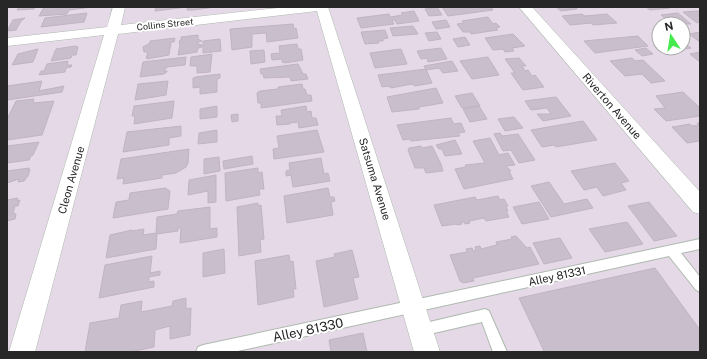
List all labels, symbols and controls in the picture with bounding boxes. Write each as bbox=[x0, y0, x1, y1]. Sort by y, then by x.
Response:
street label: Collins Street bbox=[136, 16, 194, 32]
north arrow bbox=[651, 16, 691, 56]
text: N bbox=[663, 19, 674, 33]
street label: Riverton Avenue bbox=[580, 71, 644, 141]
street label: Satsuma Avenue bbox=[357, 136, 393, 222]
street label: Cleon Avenue bbox=[56, 145, 86, 215]
street label: Alley 81331 bbox=[527, 264, 587, 288]
street label: Alley 81330 bbox=[271, 315, 345, 345]

